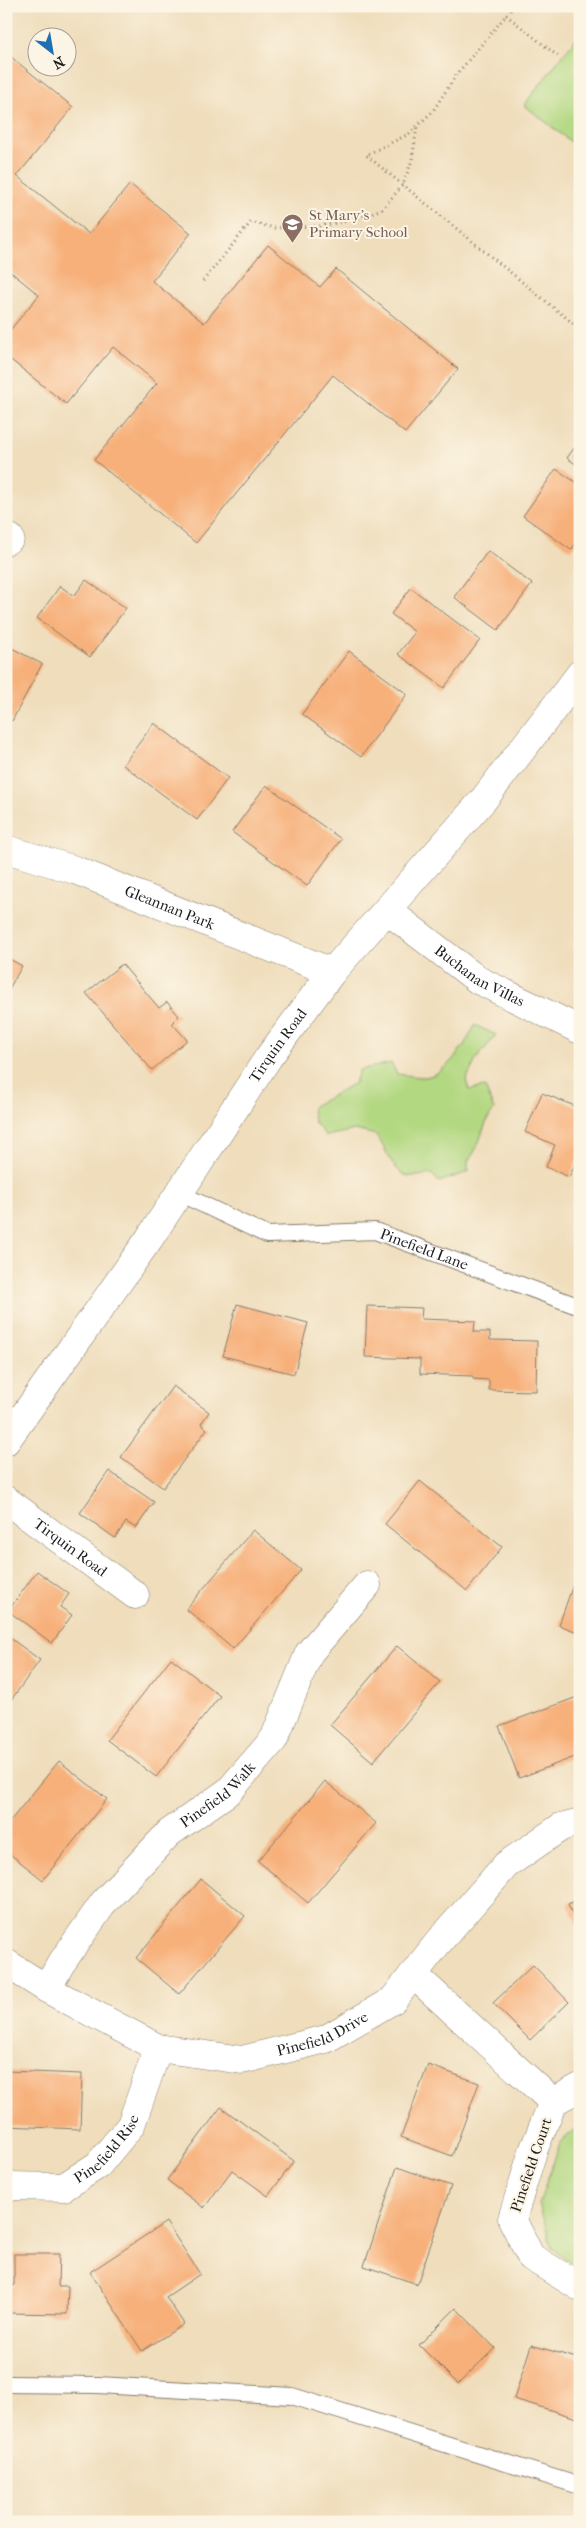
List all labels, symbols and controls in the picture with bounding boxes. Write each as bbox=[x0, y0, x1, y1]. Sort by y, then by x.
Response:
north arrow bbox=[28, 28, 78, 78]
text: N bbox=[49, 53, 67, 73]
place label: St Mary's Primary School bbox=[309, 206, 408, 241]
school or university icon: St Mary's Primary School bbox=[281, 212, 305, 243]
street label: Gleannan Park bbox=[122, 882, 218, 934]
street label: Buchanan Villas bbox=[431, 941, 528, 1011]
street label: Tirquin Road bbox=[245, 1004, 311, 1086]
street label: Pinefield Lane bbox=[378, 1225, 471, 1274]
street label: Tirquin Road bbox=[30, 1514, 111, 1581]
street label: Pinefield Walk bbox=[176, 1758, 259, 1832]
street label: Pinefield Drive bbox=[275, 2007, 372, 2060]
street label: Pinefield Rise bbox=[70, 2112, 143, 2187]
street label: Pinefield Court bbox=[506, 2115, 556, 2215]

